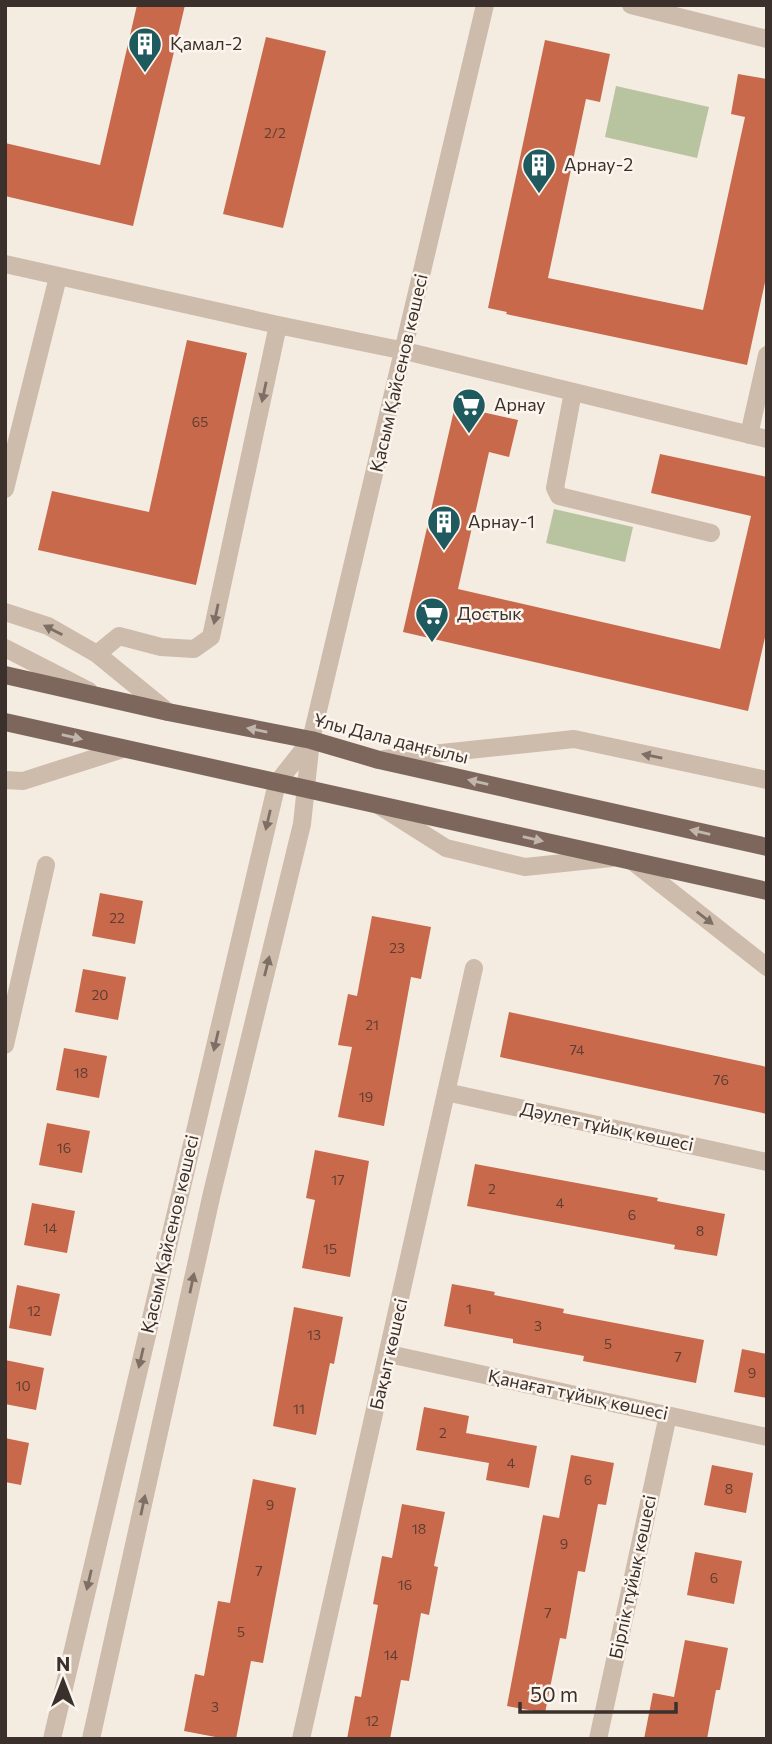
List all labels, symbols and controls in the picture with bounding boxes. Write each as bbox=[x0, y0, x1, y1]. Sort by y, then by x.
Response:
building icon: Қамал-2 bbox=[126, 25, 164, 74]
place label: Қамал-2 bbox=[170, 32, 242, 54]
house number: 2/2 bbox=[264, 124, 286, 141]
building icon: Арнау-2 bbox=[520, 146, 558, 195]
place label: Арнау-2 bbox=[564, 153, 633, 175]
street label: Қасым Қайсенов көшесі bbox=[364, 271, 432, 474]
one-way arrow bbox=[258, 381, 269, 403]
supermarket icon: Арнау bbox=[450, 386, 488, 435]
place label: Арнау bbox=[494, 393, 546, 415]
house number: 65 bbox=[192, 413, 208, 430]
building icon: Арнау-1 bbox=[425, 503, 463, 552]
place label: Арнау-1 bbox=[468, 510, 535, 532]
supermarket icon: Достык bbox=[413, 595, 451, 644]
place label: Достык bbox=[457, 602, 522, 624]
one-way arrow bbox=[210, 603, 221, 625]
one-way arrow bbox=[43, 624, 63, 635]
street label: Ұлы Дала даңғылы bbox=[312, 708, 471, 768]
one-way arrow bbox=[246, 724, 268, 735]
one-way arrow bbox=[61, 732, 83, 743]
one-way arrow bbox=[641, 750, 663, 761]
one-way arrow bbox=[467, 776, 489, 787]
one-way arrow bbox=[262, 809, 273, 831]
one-way arrow bbox=[689, 826, 711, 837]
one-way arrow bbox=[522, 833, 544, 844]
house number: 22 bbox=[109, 909, 125, 926]
one-way arrow bbox=[695, 911, 713, 926]
house number: 23 bbox=[389, 939, 405, 956]
one-way arrow bbox=[262, 955, 273, 977]
house number: 20 bbox=[92, 986, 108, 1003]
house number: 21 bbox=[365, 1016, 379, 1033]
one-way arrow bbox=[210, 1030, 221, 1052]
house number: 74 bbox=[570, 1041, 585, 1058]
house number: 18 bbox=[74, 1064, 88, 1081]
house number: 76 bbox=[713, 1071, 729, 1088]
house number: 19 bbox=[359, 1088, 373, 1105]
street label: Дәулет тұйық көшесі bbox=[519, 1097, 696, 1155]
street label: Қасым Қайсенов көшесі bbox=[135, 1132, 203, 1335]
house number: 16 bbox=[57, 1139, 71, 1156]
house number: 17 bbox=[331, 1171, 345, 1188]
house number: 2 bbox=[488, 1180, 496, 1197]
house number: 4 bbox=[556, 1194, 565, 1211]
house number: 6 bbox=[628, 1206, 636, 1223]
house number: 14 bbox=[43, 1219, 58, 1236]
house number: 8 bbox=[696, 1222, 704, 1239]
house number: 15 bbox=[323, 1240, 337, 1257]
one-way arrow bbox=[187, 1272, 198, 1294]
street label: Бақыт көшесі bbox=[365, 1296, 412, 1412]
house number: 1 bbox=[466, 1300, 472, 1317]
house number: 12 bbox=[27, 1302, 41, 1319]
house number: 3 bbox=[534, 1317, 542, 1334]
house number: 13 bbox=[307, 1326, 321, 1343]
house number: 5 bbox=[604, 1335, 612, 1352]
one-way arrow bbox=[135, 1347, 146, 1369]
house number: 7 bbox=[674, 1348, 682, 1365]
street label: Қанағат тұйық көшесі bbox=[486, 1364, 670, 1424]
house number: 9 bbox=[748, 1364, 756, 1381]
house number: 10 bbox=[15, 1377, 31, 1394]
house number: 11 bbox=[293, 1400, 305, 1417]
house number: 2 bbox=[439, 1424, 447, 1441]
house number: 4 bbox=[507, 1454, 516, 1471]
house number: 6 bbox=[584, 1471, 592, 1488]
house number: 8 bbox=[725, 1480, 733, 1497]
street label: Бірлік тұйық көшесі bbox=[604, 1493, 660, 1661]
one-way arrow bbox=[138, 1494, 149, 1516]
house number: 9 bbox=[266, 1496, 274, 1513]
house number: 18 bbox=[412, 1520, 426, 1537]
house number: 9 bbox=[560, 1535, 568, 1552]
house number: 7 bbox=[255, 1562, 263, 1579]
one-way arrow bbox=[83, 1569, 94, 1591]
house number: 6 bbox=[710, 1569, 718, 1586]
house number: 16 bbox=[398, 1576, 412, 1593]
house number: 7 bbox=[544, 1604, 552, 1621]
house number: 5 bbox=[237, 1623, 245, 1640]
north arrow bbox=[28, 1646, 98, 1716]
house number: 14 bbox=[384, 1646, 399, 1663]
text: N bbox=[56, 1652, 70, 1675]
scale bar bbox=[520, 1670, 676, 1714]
text: 50 m bbox=[530, 1681, 578, 1706]
house number: 3 bbox=[211, 1698, 219, 1715]
house number: 12 bbox=[365, 1712, 379, 1729]

